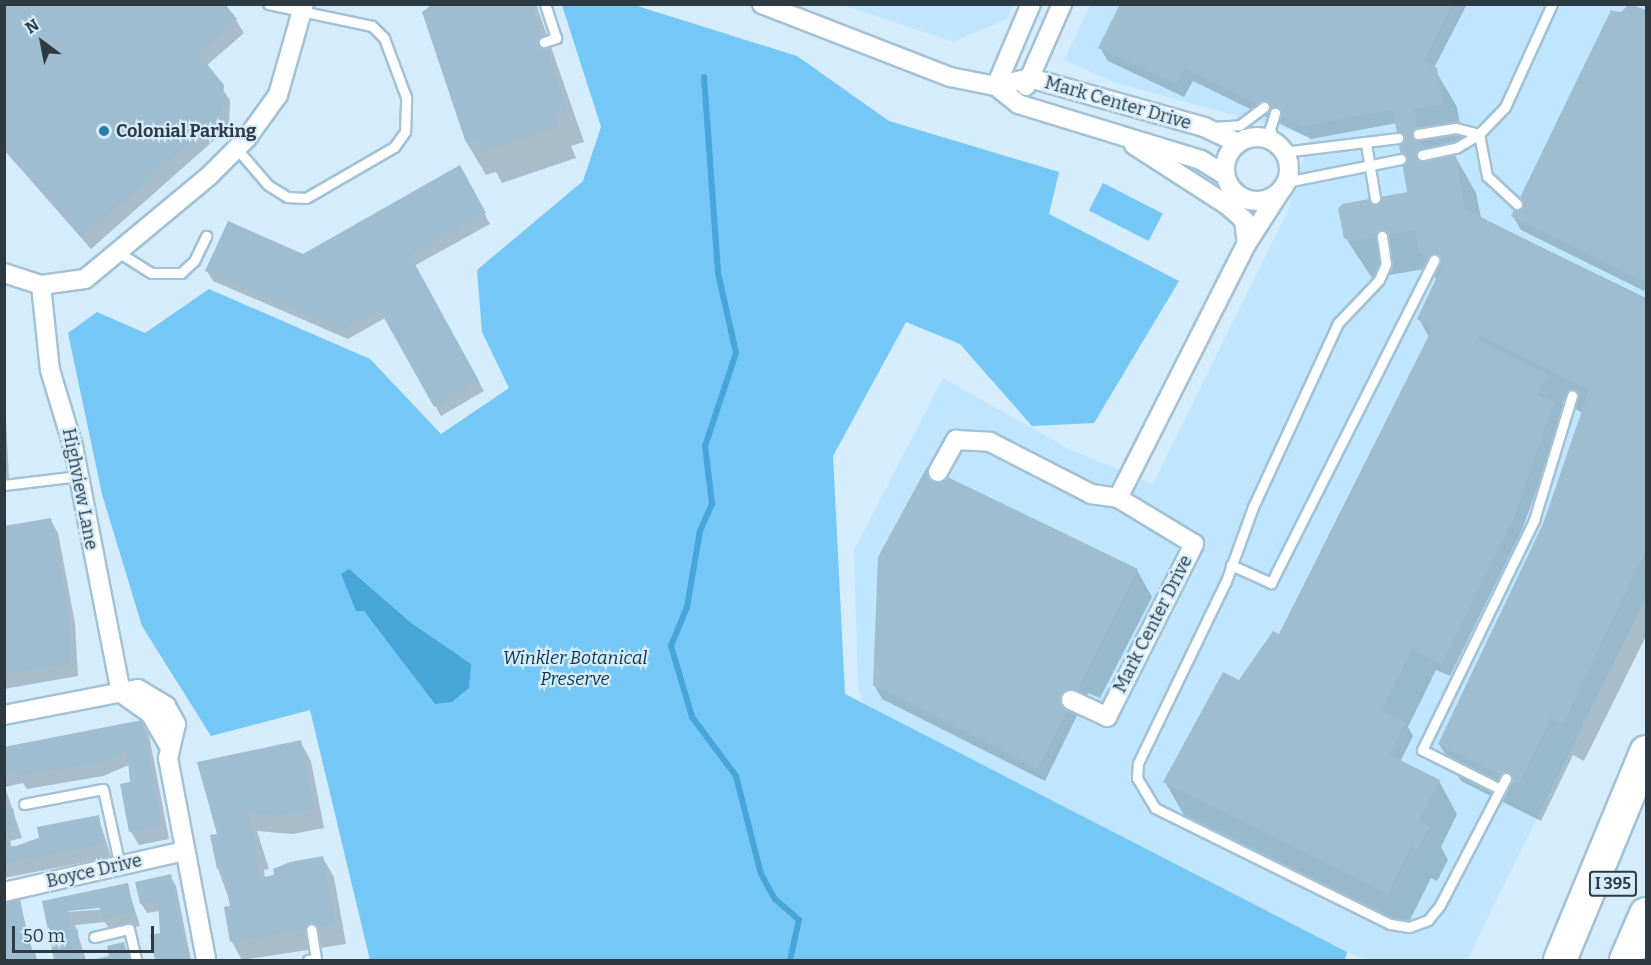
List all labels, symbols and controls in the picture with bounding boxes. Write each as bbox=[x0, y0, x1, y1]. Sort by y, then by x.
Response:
north arrow bbox=[12, 12, 72, 72]
text: N bbox=[22, 15, 42, 38]
street label: Mark Center Drive bbox=[1042, 72, 1194, 134]
place label: Colonial Parking bbox=[116, 120, 256, 142]
marker: Colonial Parking bbox=[97, 124, 111, 138]
street label: Highview Lane bbox=[58, 426, 102, 552]
street label: Mark Center Drive bbox=[1109, 552, 1197, 696]
park label: Winkler Botanical Preserve bbox=[503, 648, 647, 690]
street label: Boyce Drive bbox=[44, 850, 144, 892]
road number: I 395 bbox=[1588, 871, 1638, 897]
scale bar bbox=[15, 914, 158, 952]
text: 50 m bbox=[23, 925, 65, 947]

